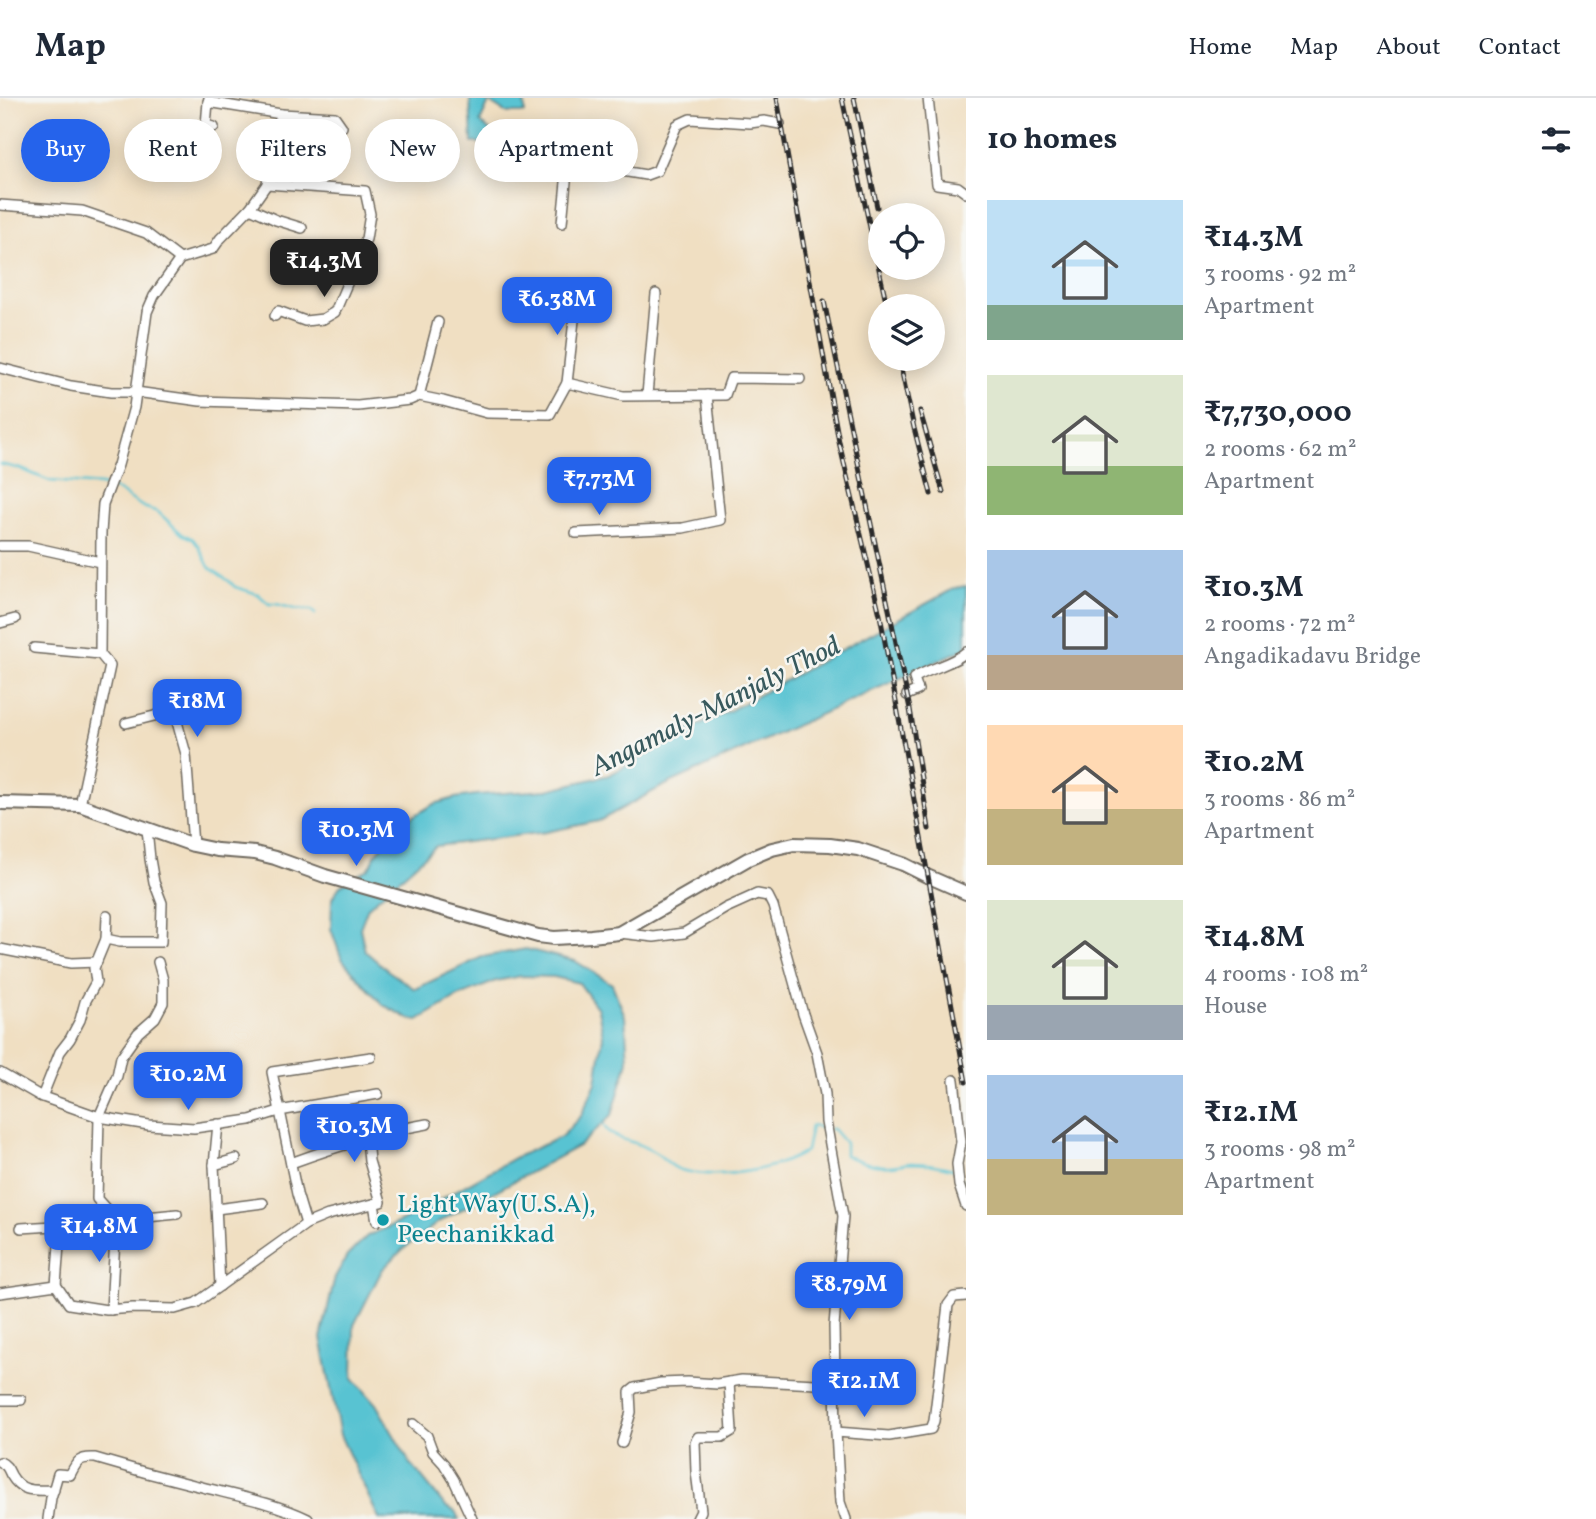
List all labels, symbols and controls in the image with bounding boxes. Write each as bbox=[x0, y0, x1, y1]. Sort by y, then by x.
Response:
text: Map bbox=[35, 25, 106, 71]
text: Home bbox=[1188, 31, 1252, 65]
text: Map bbox=[1290, 31, 1338, 65]
text: About bbox=[1376, 31, 1441, 65]
text: Contact bbox=[1479, 31, 1561, 65]
chip: Buy bbox=[21, 119, 110, 182]
chip: Rent bbox=[124, 119, 222, 182]
chip: Filters bbox=[236, 119, 351, 182]
chip: New bbox=[365, 119, 460, 182]
chip: Apartment bbox=[474, 119, 638, 182]
text: 10 homes bbox=[987, 119, 1117, 161]
icon: filters bbox=[1537, 121, 1575, 159]
map controls bbox=[868, 203, 945, 371]
button: locate bbox=[868, 203, 945, 280]
text: ₹14.3M bbox=[1204, 217, 1303, 259]
icon: home bbox=[1043, 228, 1127, 312]
pin: ₹14.3M bbox=[267, 240, 381, 299]
text: ₹14.3M bbox=[286, 246, 362, 278]
text: 3 rooms · 92 m² bbox=[1204, 259, 1356, 291]
pin: ₹6.38M bbox=[500, 278, 614, 337]
text: ₹6.38M bbox=[518, 284, 596, 316]
text: Apartment bbox=[1204, 291, 1315, 323]
button: layers bbox=[868, 294, 945, 371]
text: ₹7,730,000 bbox=[1204, 392, 1352, 434]
icon: home bbox=[1043, 403, 1127, 487]
text: 2 rooms · 62 m² bbox=[1204, 434, 1356, 466]
pin: ₹7.73M bbox=[542, 458, 656, 517]
text: ₹7.73M bbox=[563, 464, 635, 496]
text: Apartment bbox=[1204, 466, 1315, 498]
text: ₹10.3M bbox=[1204, 567, 1303, 609]
icon: home bbox=[1043, 578, 1127, 662]
text: 2 rooms · 72 m² bbox=[1204, 609, 1355, 641]
water label: Angamaly-Manjaly Thod bbox=[583, 627, 848, 787]
text: Angadikadavu Bridge bbox=[1204, 641, 1421, 673]
pin: ₹18M bbox=[156, 680, 238, 739]
text: ₹18M bbox=[169, 686, 225, 718]
text: ₹10.2M bbox=[1204, 742, 1304, 784]
icon: home bbox=[1043, 753, 1127, 837]
text: 3 rooms · 86 m² bbox=[1204, 784, 1355, 816]
pin: ₹10.3M bbox=[299, 808, 413, 868]
text: ₹10.3M bbox=[318, 815, 394, 847]
text: Apartment bbox=[1204, 816, 1315, 848]
text: ₹14.8M bbox=[1204, 917, 1305, 959]
icon: home bbox=[1043, 928, 1127, 1012]
text: 4 rooms · 108 m² bbox=[1204, 959, 1368, 991]
text: House bbox=[1204, 991, 1267, 1023]
pin: ₹10.2M bbox=[131, 1052, 245, 1112]
text: ₹10.2M bbox=[150, 1059, 226, 1091]
text: ₹12.1M bbox=[1204, 1092, 1298, 1134]
icon: home bbox=[1043, 1103, 1127, 1187]
pin: ₹10.3M bbox=[297, 1104, 411, 1164]
text: ₹10.3M bbox=[316, 1111, 392, 1143]
text: 3 rooms · 98 m² bbox=[1204, 1134, 1356, 1166]
text: Apartment bbox=[1204, 1166, 1315, 1198]
place label: Light Way(U.S.A), Peechanikkad bbox=[397, 1187, 596, 1253]
pin: ₹14.8M bbox=[42, 1204, 156, 1264]
text: ₹14.8M bbox=[60, 1211, 138, 1243]
marker: Light Way(U.S.A), Peechanikkad bbox=[375, 1212, 391, 1228]
pin: ₹8.79M bbox=[792, 1262, 906, 1322]
text: ₹8.79M bbox=[811, 1269, 887, 1301]
pin: ₹12.1M bbox=[807, 1360, 921, 1419]
text: ₹12.1M bbox=[828, 1366, 900, 1398]

